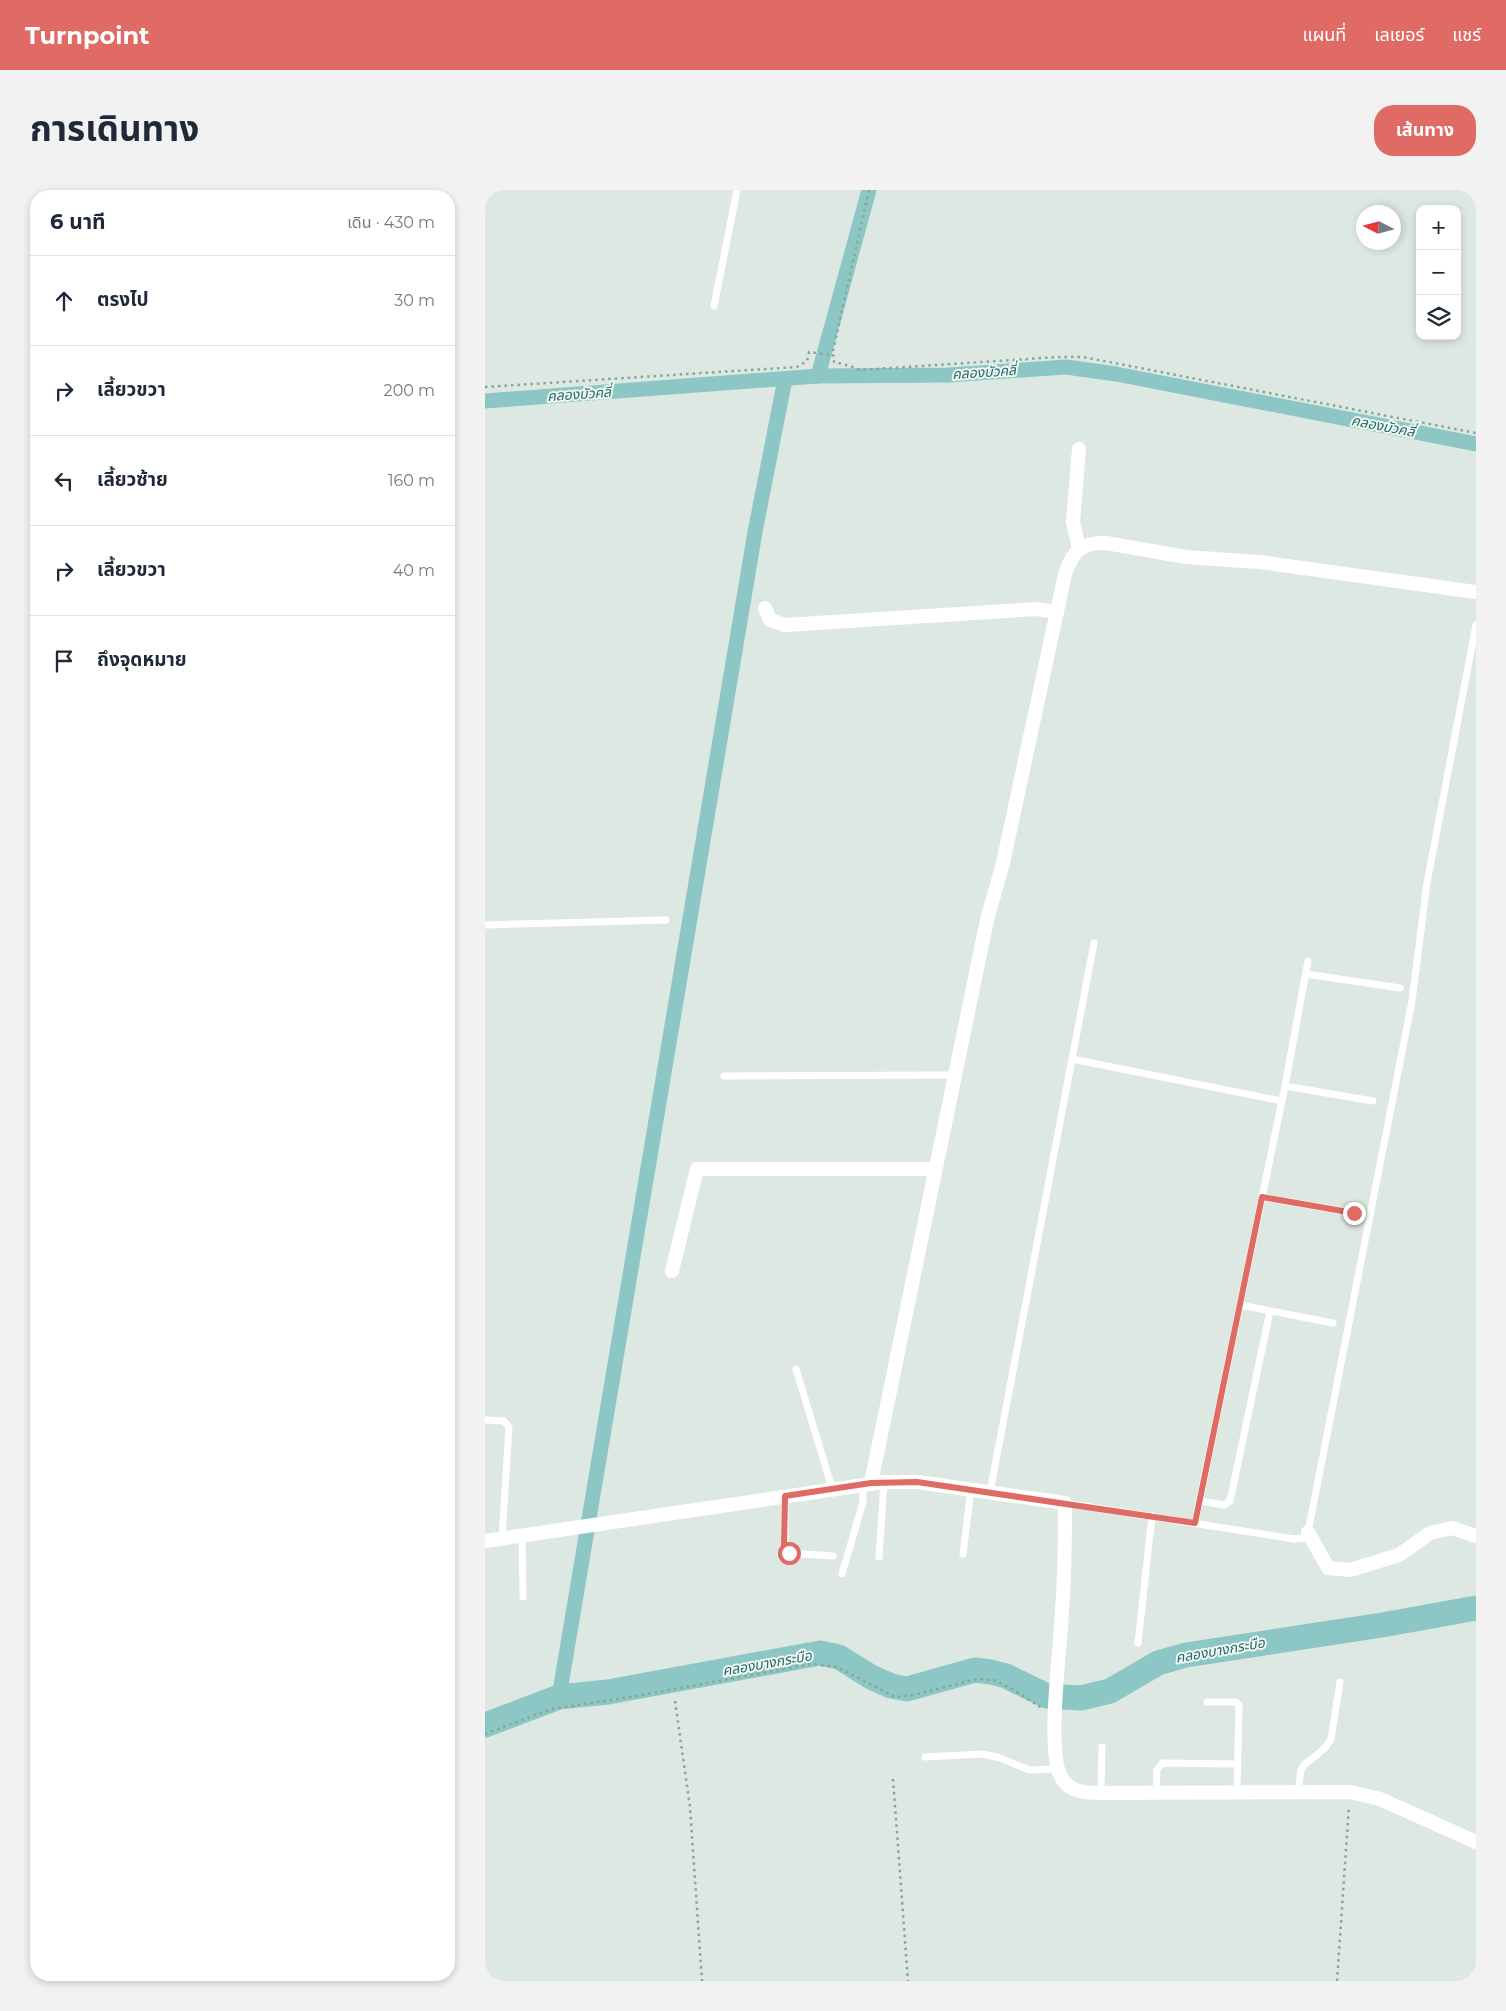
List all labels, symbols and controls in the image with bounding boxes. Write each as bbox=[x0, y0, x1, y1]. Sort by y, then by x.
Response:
text: Turnpoint bbox=[25, 21, 149, 50]
text: แผนที่ bbox=[1302, 24, 1346, 46]
text: เลเยอร์ bbox=[1374, 24, 1424, 46]
text: แชร์ bbox=[1452, 24, 1481, 46]
button: เส้นทาง bbox=[1374, 105, 1476, 156]
text: การเดินทาง bbox=[30, 107, 199, 150]
north arrow bbox=[1356, 205, 1401, 250]
map controls bbox=[1416, 205, 1461, 340]
button: + bbox=[1416, 205, 1461, 250]
text: 6 นาที bbox=[50, 209, 106, 234]
text: เดิน · 430 m bbox=[347, 213, 435, 232]
button: − bbox=[1416, 250, 1461, 295]
icon: ahead bbox=[50, 287, 78, 315]
text: ตรงไป bbox=[97, 288, 149, 311]
text: 30 m bbox=[394, 291, 435, 310]
button: layers bbox=[1416, 295, 1461, 340]
water label: คลองบัวคลี่ bbox=[951, 360, 1019, 383]
icon: right bbox=[50, 377, 78, 405]
text: เลี้ยวขวา bbox=[97, 378, 166, 401]
text: 200 m bbox=[384, 381, 435, 400]
water label: คลองบัวคลี่ bbox=[546, 382, 614, 405]
water label: คลองบัวคลี่ bbox=[1350, 410, 1419, 442]
icon: left bbox=[50, 467, 78, 495]
text: เลี้ยวซ้าย bbox=[97, 468, 168, 491]
text: 160 m bbox=[388, 471, 435, 490]
icon: right bbox=[50, 557, 78, 585]
text: เลี้ยวขวา bbox=[97, 558, 166, 581]
text: 40 m bbox=[393, 561, 435, 580]
icon: arrive bbox=[50, 647, 78, 675]
text: ถึงจุดหมาย bbox=[97, 648, 187, 671]
route end bbox=[1343, 1202, 1366, 1225]
route start bbox=[778, 1542, 801, 1565]
water label: คลองบางกระบือ bbox=[1174, 1633, 1267, 1667]
water label: คลองบางกระบือ bbox=[721, 1646, 814, 1680]

